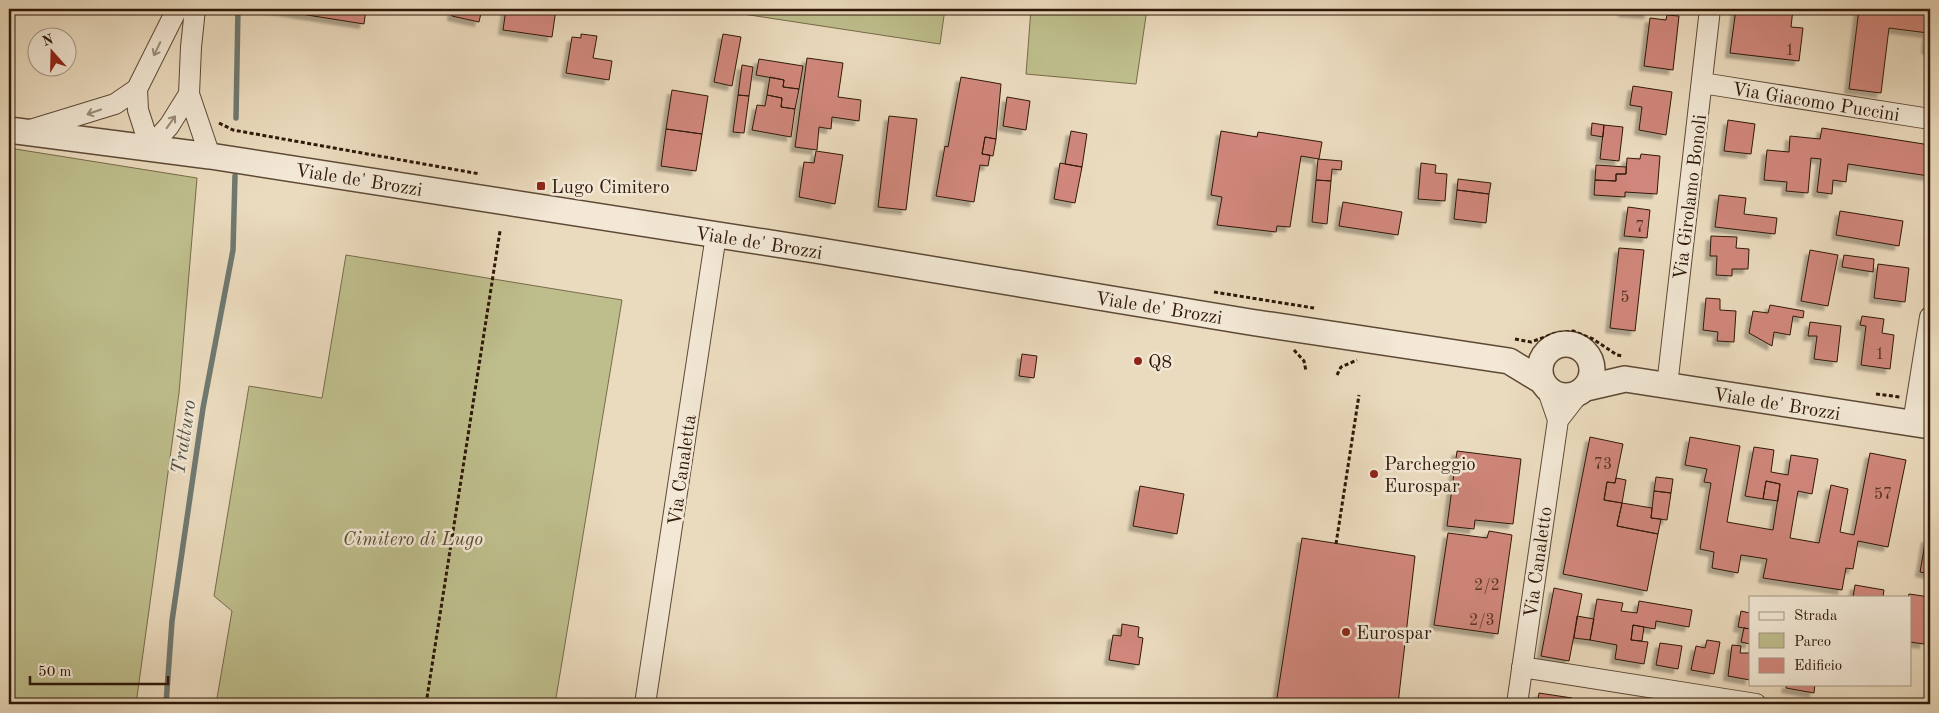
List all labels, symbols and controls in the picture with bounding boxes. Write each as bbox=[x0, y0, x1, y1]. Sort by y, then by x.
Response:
north arrow bbox=[28, 28, 78, 78]
text: N bbox=[40, 32, 56, 49]
one-way arrow bbox=[152, 41, 161, 56]
house number: 1 bbox=[1785, 43, 1795, 59]
street label: Via Giacomo Puccini bbox=[1730, 81, 1901, 126]
one-way arrow bbox=[87, 107, 103, 117]
street label: Via Girolamo Bonoli bbox=[1672, 114, 1711, 281]
one-way arrow bbox=[166, 115, 176, 129]
street label: Viale de' Brozzi bbox=[294, 162, 423, 201]
place label: Lugo Cimitero bbox=[551, 179, 670, 198]
marker: Lugo Cimitero bbox=[535, 180, 547, 192]
house number: 7 bbox=[1635, 220, 1645, 236]
street label: Viale de' Brozzi bbox=[694, 225, 823, 264]
street label: Viale de' Brozzi bbox=[1094, 290, 1223, 329]
house number: 5 bbox=[1620, 290, 1630, 306]
house number: 1 bbox=[1875, 347, 1885, 363]
place label: Q8 bbox=[1148, 354, 1172, 373]
marker: Q8 bbox=[1132, 355, 1144, 367]
street label: Viale de' Brozzi bbox=[1712, 386, 1841, 425]
water label: Tratturo bbox=[169, 399, 201, 476]
street label: Via Canaletta bbox=[666, 413, 701, 527]
place label: Parcheggio Eurospar bbox=[1384, 456, 1476, 497]
house number: 73 bbox=[1594, 457, 1612, 473]
marker: Parcheggio Eurospar bbox=[1368, 468, 1380, 480]
house number: 57 bbox=[1874, 487, 1892, 503]
street label: Via Canaletto bbox=[1522, 506, 1557, 619]
park label: Cimitero di Lugo bbox=[343, 531, 483, 550]
house number: 2/2 bbox=[1474, 578, 1500, 594]
legend bbox=[1749, 596, 1912, 686]
text: Strada bbox=[1794, 609, 1838, 624]
house number: 2/3 bbox=[1469, 613, 1495, 629]
place label: Eurospar bbox=[1356, 625, 1432, 644]
marker: Eurospar bbox=[1340, 626, 1352, 638]
text: Parco bbox=[1794, 635, 1831, 650]
scale bar bbox=[30, 653, 168, 685]
text: Edificio bbox=[1794, 659, 1842, 674]
text: 50 m bbox=[38, 665, 72, 680]

